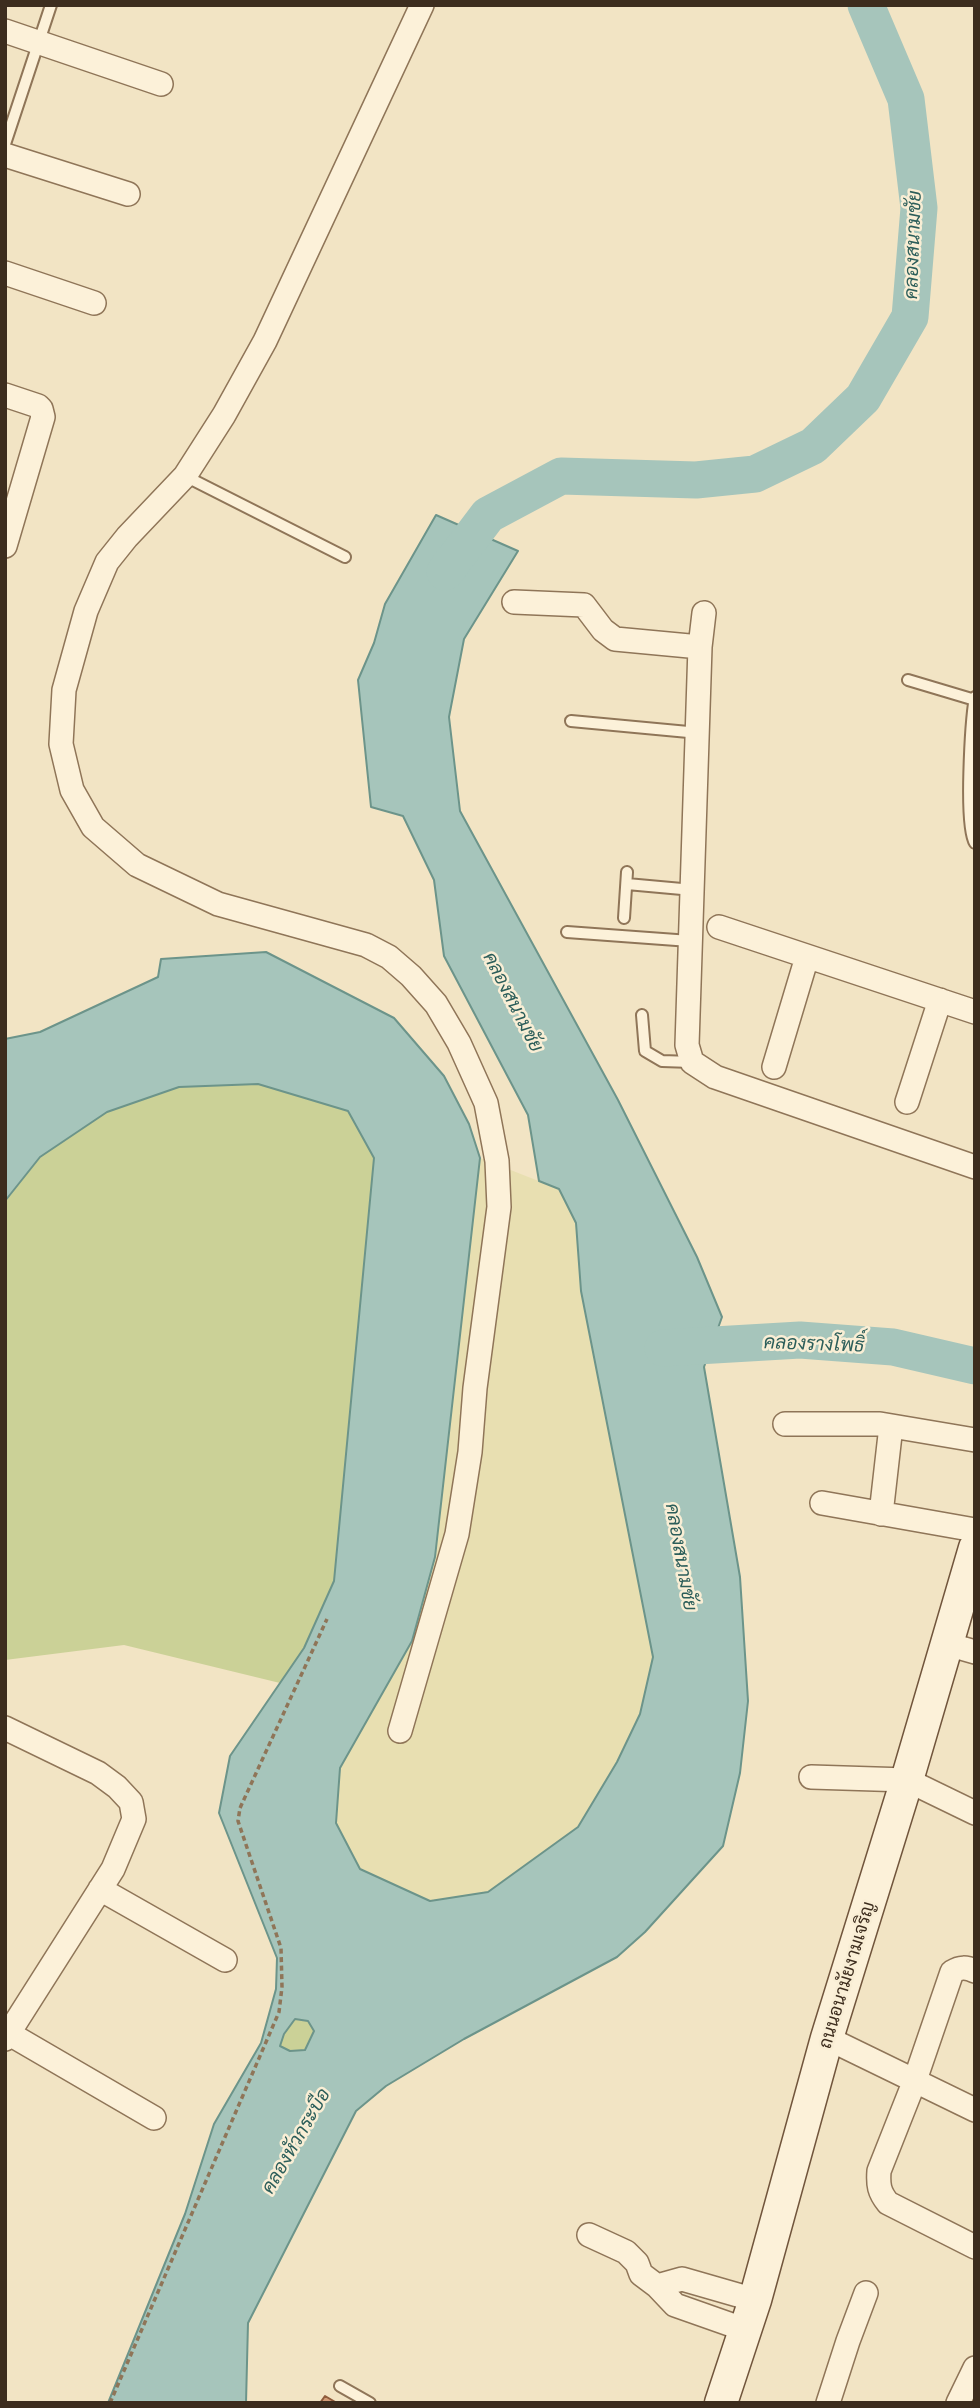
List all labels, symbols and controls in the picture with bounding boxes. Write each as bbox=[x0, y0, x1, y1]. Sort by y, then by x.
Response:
water label: คลองสนามชัย bbox=[900, 190, 926, 300]
water label: คลองสนามชัย bbox=[478, 948, 548, 1056]
water label: คลองรางโพธิ์ bbox=[763, 1331, 865, 1357]
water label: คลองสนามชัย bbox=[660, 1502, 702, 1612]
street label: ถนนอนามัยงามเจริญ bbox=[814, 1899, 880, 2051]
water label: คลองหัวกระบือ bbox=[257, 2084, 335, 2198]

